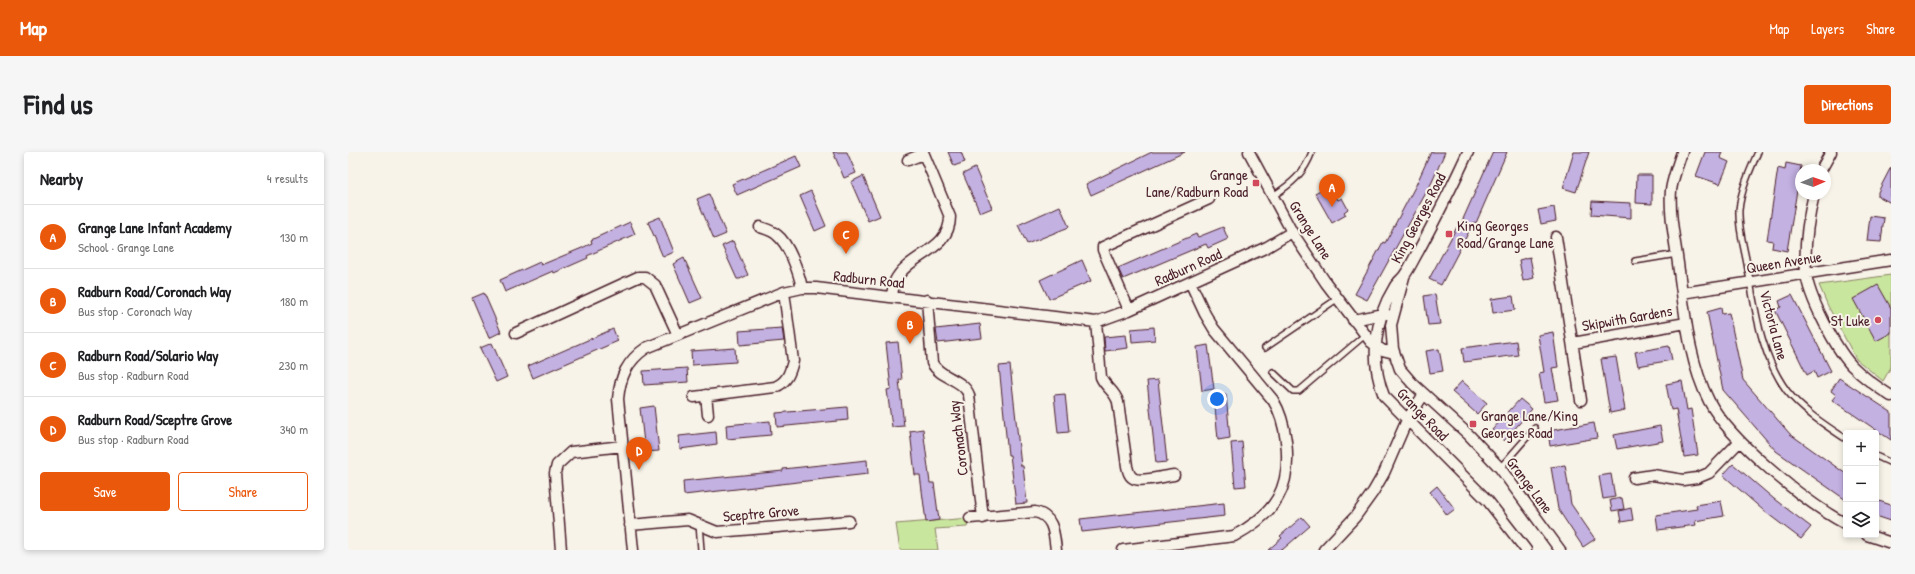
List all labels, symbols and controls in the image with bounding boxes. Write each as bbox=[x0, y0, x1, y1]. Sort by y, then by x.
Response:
text: Map bbox=[20, 15, 47, 41]
text: Map bbox=[1769, 19, 1789, 38]
text: Layers bbox=[1811, 19, 1844, 38]
text: Share bbox=[1866, 19, 1895, 38]
text: Find us bbox=[24, 85, 93, 123]
button: Directions bbox=[1804, 85, 1891, 124]
place label: Grange Lane/Radburn Road bbox=[1146, 164, 1248, 202]
north arrow bbox=[1795, 164, 1831, 200]
text: Nearby bbox=[40, 167, 83, 190]
text: 4 results bbox=[267, 169, 308, 187]
street label: King Georges Road bbox=[1385, 169, 1451, 267]
pin: A bbox=[1319, 174, 1345, 207]
marker: Grange Lane/Radburn Road bbox=[1251, 178, 1261, 188]
street label: Grange Lane bbox=[1285, 196, 1337, 264]
place label: King Georges Road/Grange Lane bbox=[1457, 215, 1554, 253]
text: Grange Lane Infant Academy bbox=[78, 217, 232, 238]
pin: C bbox=[833, 221, 859, 254]
text: A bbox=[50, 228, 56, 246]
text: 130 m bbox=[280, 228, 308, 246]
marker: King Georges Road/Grange Lane bbox=[1444, 229, 1454, 239]
text: School · Grange Lane bbox=[78, 238, 174, 256]
street label: Radburn Road bbox=[1151, 243, 1225, 291]
street label: Queen Avenue bbox=[1745, 246, 1823, 278]
street label: Radburn Road bbox=[832, 265, 906, 293]
text: Radburn Road/Coronach Way bbox=[78, 281, 231, 302]
street label: Victoria Lane bbox=[1755, 288, 1793, 362]
text: B bbox=[50, 292, 56, 310]
text: 180 m bbox=[280, 292, 308, 310]
street label: Skipwith Gardens bbox=[1580, 300, 1674, 336]
text: Bus stop · Coronach Way bbox=[78, 302, 192, 320]
place label: St Luke bbox=[1831, 310, 1870, 331]
pin: B bbox=[897, 311, 923, 344]
marker: St Luke bbox=[1873, 315, 1883, 325]
text: Radburn Road/Solario Way bbox=[78, 345, 219, 366]
text: C bbox=[49, 356, 57, 374]
text: 230 m bbox=[278, 356, 308, 374]
text: Bus stop · Radburn Road bbox=[78, 366, 188, 384]
street label: Grange Road bbox=[1392, 383, 1454, 445]
your location bbox=[1207, 389, 1227, 409]
street label: Coronach Way bbox=[943, 399, 973, 477]
place label: Grange Lane/King Georges Road bbox=[1481, 405, 1578, 443]
text: Radburn Road/Sceptre Grove bbox=[78, 409, 232, 430]
marker: Grange Lane/King Georges Road bbox=[1468, 419, 1478, 429]
text: D bbox=[50, 420, 56, 438]
text: 340 m bbox=[280, 420, 308, 438]
text: Bus stop · Radburn Road bbox=[78, 430, 188, 448]
map controls bbox=[1843, 430, 1879, 538]
button: + bbox=[1843, 430, 1879, 466]
pin: D bbox=[626, 437, 652, 470]
street label: Grange Lane bbox=[1502, 452, 1558, 518]
button: − bbox=[1843, 466, 1879, 502]
button: Save bbox=[40, 472, 170, 511]
button: Share bbox=[178, 472, 308, 511]
street label: Sceptre Grove bbox=[722, 499, 800, 527]
button: layers bbox=[1843, 502, 1879, 538]

